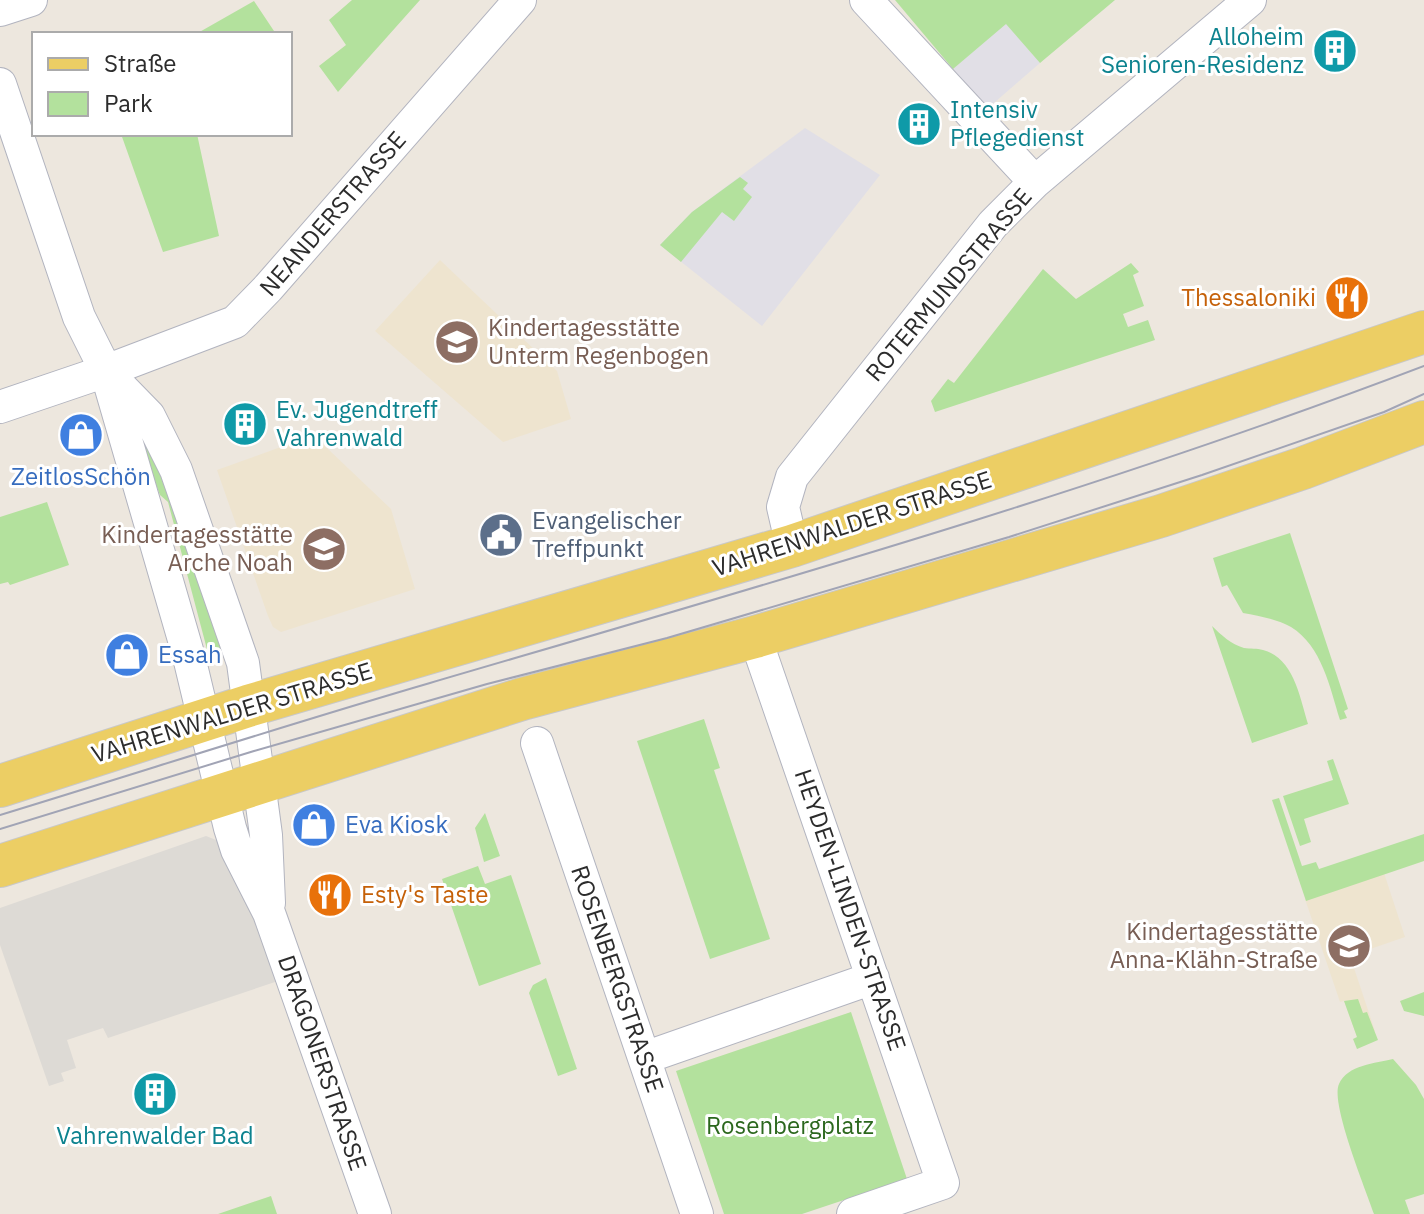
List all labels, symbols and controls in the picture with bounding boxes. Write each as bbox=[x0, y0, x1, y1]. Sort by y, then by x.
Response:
place label: Alloheim Senioren-Residenz bbox=[1101, 20, 1304, 80]
building icon: Alloheim Senioren-Residenz bbox=[1311, 27, 1359, 75]
legend bbox=[32, 32, 292, 136]
text: Straße bbox=[104, 47, 176, 79]
text: Park bbox=[104, 87, 153, 119]
place label: Intensiv Pflegedienst bbox=[950, 93, 1084, 153]
building icon: Intensiv Pflegedienst bbox=[895, 100, 943, 148]
street label: NEANDERSTRASSE bbox=[252, 124, 413, 303]
street label: ROTERMUNDSTRASSE bbox=[858, 181, 1039, 388]
restaurant icon: Thessaloniki bbox=[1323, 274, 1371, 322]
place label: Thessaloniki bbox=[1181, 281, 1316, 313]
place label: Kindertagesstätte Unterm Regenbogen bbox=[488, 311, 709, 371]
school or university icon: Kindertagesstätte Unterm Regenbogen bbox=[433, 318, 481, 366]
place label: Ev. Jugendtreff Vahrenwald bbox=[276, 393, 438, 453]
building icon: Ev. Jugendtreff Vahrenwald bbox=[221, 400, 269, 448]
shop icon: ZeitlosSchön bbox=[57, 411, 105, 459]
place label: ZeitlosSchön bbox=[11, 460, 151, 492]
street label: VAHRENWALDER STRASSE bbox=[708, 463, 995, 583]
place label: Evangelischer Treffpunkt bbox=[532, 504, 682, 564]
public building icon: Evangelischer Treffpunkt bbox=[477, 511, 525, 559]
place label: Kindertagesstätte Arche Noah bbox=[101, 518, 293, 578]
school or university icon: Kindertagesstätte Arche Noah bbox=[300, 525, 348, 573]
shop icon: Essah bbox=[103, 631, 151, 679]
place label: Essah bbox=[158, 638, 222, 670]
street label: VAHRENWALDER STRASSE bbox=[87, 654, 376, 770]
street label: HEYDEN-LINDEN-STRASSE bbox=[788, 765, 914, 1055]
shop icon: Eva Kiosk bbox=[290, 801, 338, 849]
place label: Eva Kiosk bbox=[345, 808, 448, 840]
street label: ROSENBERGSTRASSE bbox=[564, 861, 672, 1097]
restaurant icon: Esty's Taste bbox=[306, 871, 354, 919]
place label: Esty's Taste bbox=[361, 878, 488, 910]
place label: Kindertagesstätte Anna-Klähn-Straße bbox=[1110, 915, 1318, 975]
school or university icon: Kindertagesstätte Anna-Klähn-Straße bbox=[1325, 922, 1373, 970]
street label: DRAGONERSTRASSE bbox=[271, 951, 375, 1175]
building icon: Vahrenwalder Bad bbox=[131, 1070, 179, 1118]
park label: Rosenbergplatz bbox=[706, 1109, 874, 1141]
place label: Vahrenwalder Bad bbox=[56, 1119, 254, 1151]

